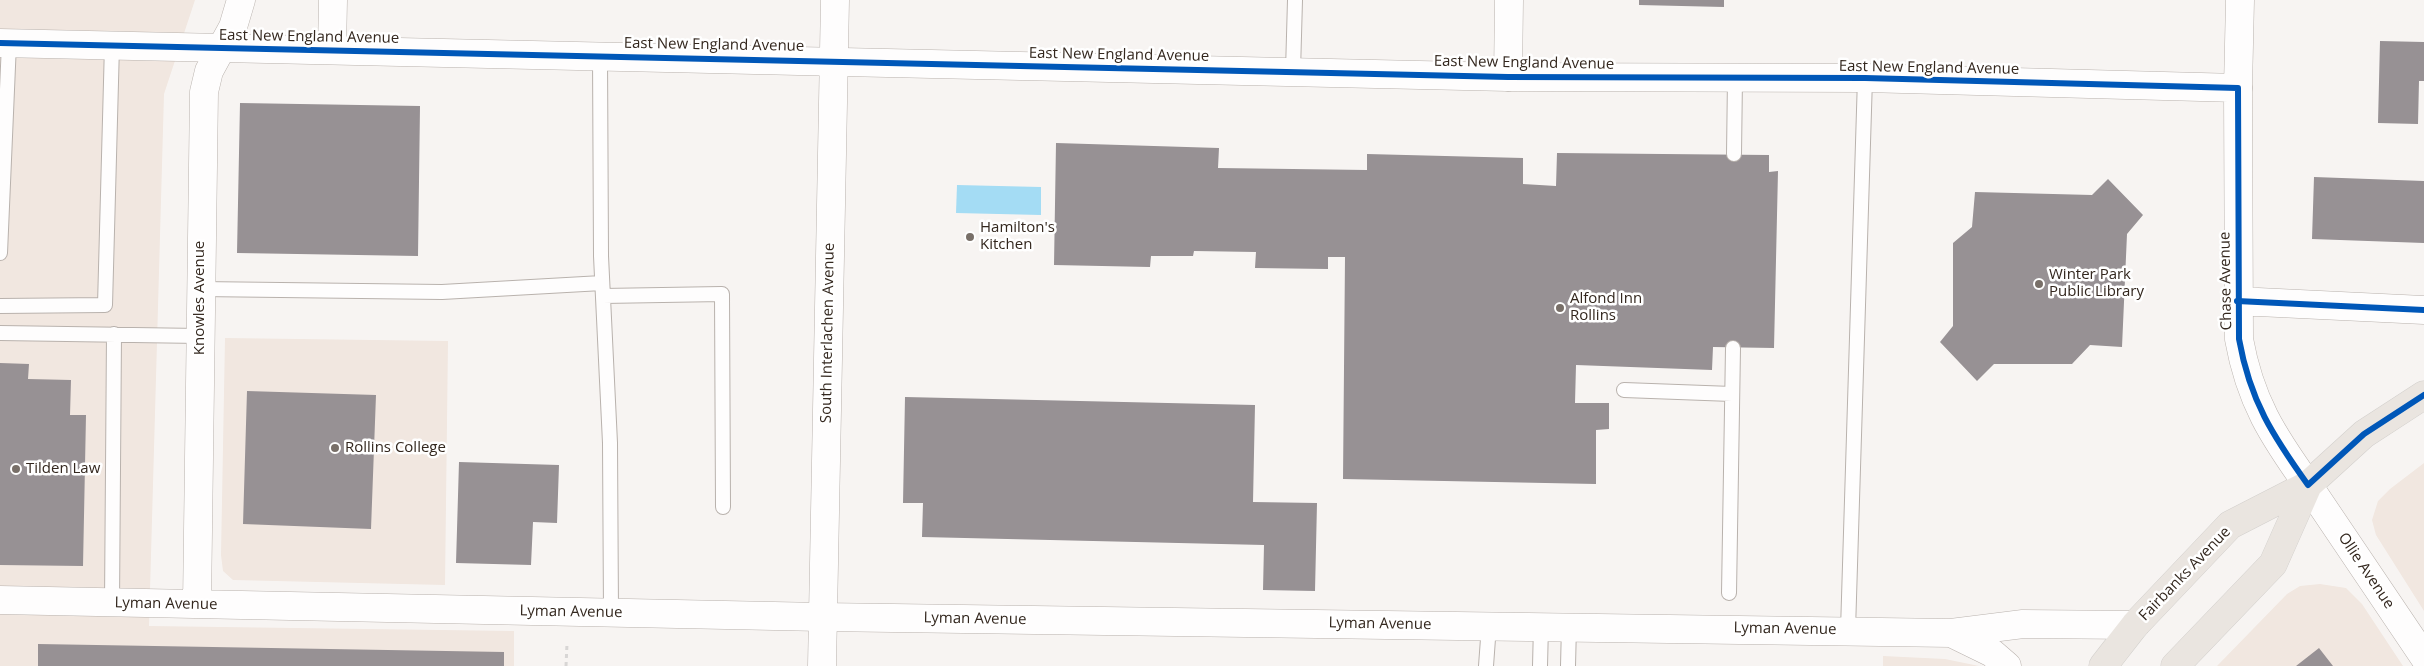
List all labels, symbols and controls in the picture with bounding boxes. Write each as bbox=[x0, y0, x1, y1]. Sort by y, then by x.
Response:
street label: East New England Avenue bbox=[219, 26, 399, 48]
street label: East New England Avenue bbox=[624, 34, 804, 56]
street label: East New England Avenue bbox=[1029, 44, 1209, 66]
street label: East New England Avenue bbox=[1434, 52, 1614, 74]
street label: East New England Avenue bbox=[1839, 57, 2019, 79]
place label: Hamilton's Kitchen bbox=[980, 219, 1055, 254]
marker: Hamilton's Kitchen bbox=[964, 231, 976, 243]
street label: Chase Avenue bbox=[2216, 232, 2236, 330]
street label: Knowles Avenue bbox=[191, 241, 209, 355]
street label: South Interlachen Avenue bbox=[817, 243, 839, 423]
place label: Winter Park Public Library bbox=[2049, 266, 2144, 301]
marker: Winter Park Public Library bbox=[2033, 278, 2045, 290]
place label: Alfond Inn Rollins bbox=[1570, 290, 1642, 325]
marker: Alfond Inn Rollins bbox=[1554, 302, 1566, 314]
place label: Rollins College bbox=[345, 439, 446, 457]
marker: Rollins College bbox=[329, 442, 341, 454]
place label: Tilden Law bbox=[26, 460, 100, 478]
marker: Tilden Law bbox=[10, 463, 22, 475]
street label: Fairbanks Avenue bbox=[2136, 523, 2234, 625]
street label: Ollie Avenue bbox=[2334, 530, 2398, 612]
street label: Lyman Avenue bbox=[114, 594, 218, 614]
street label: Lyman Avenue bbox=[519, 602, 623, 622]
street label: Lyman Avenue bbox=[923, 609, 1027, 629]
street label: Lyman Avenue bbox=[1328, 614, 1432, 634]
street label: Lyman Avenue bbox=[1733, 619, 1837, 639]

